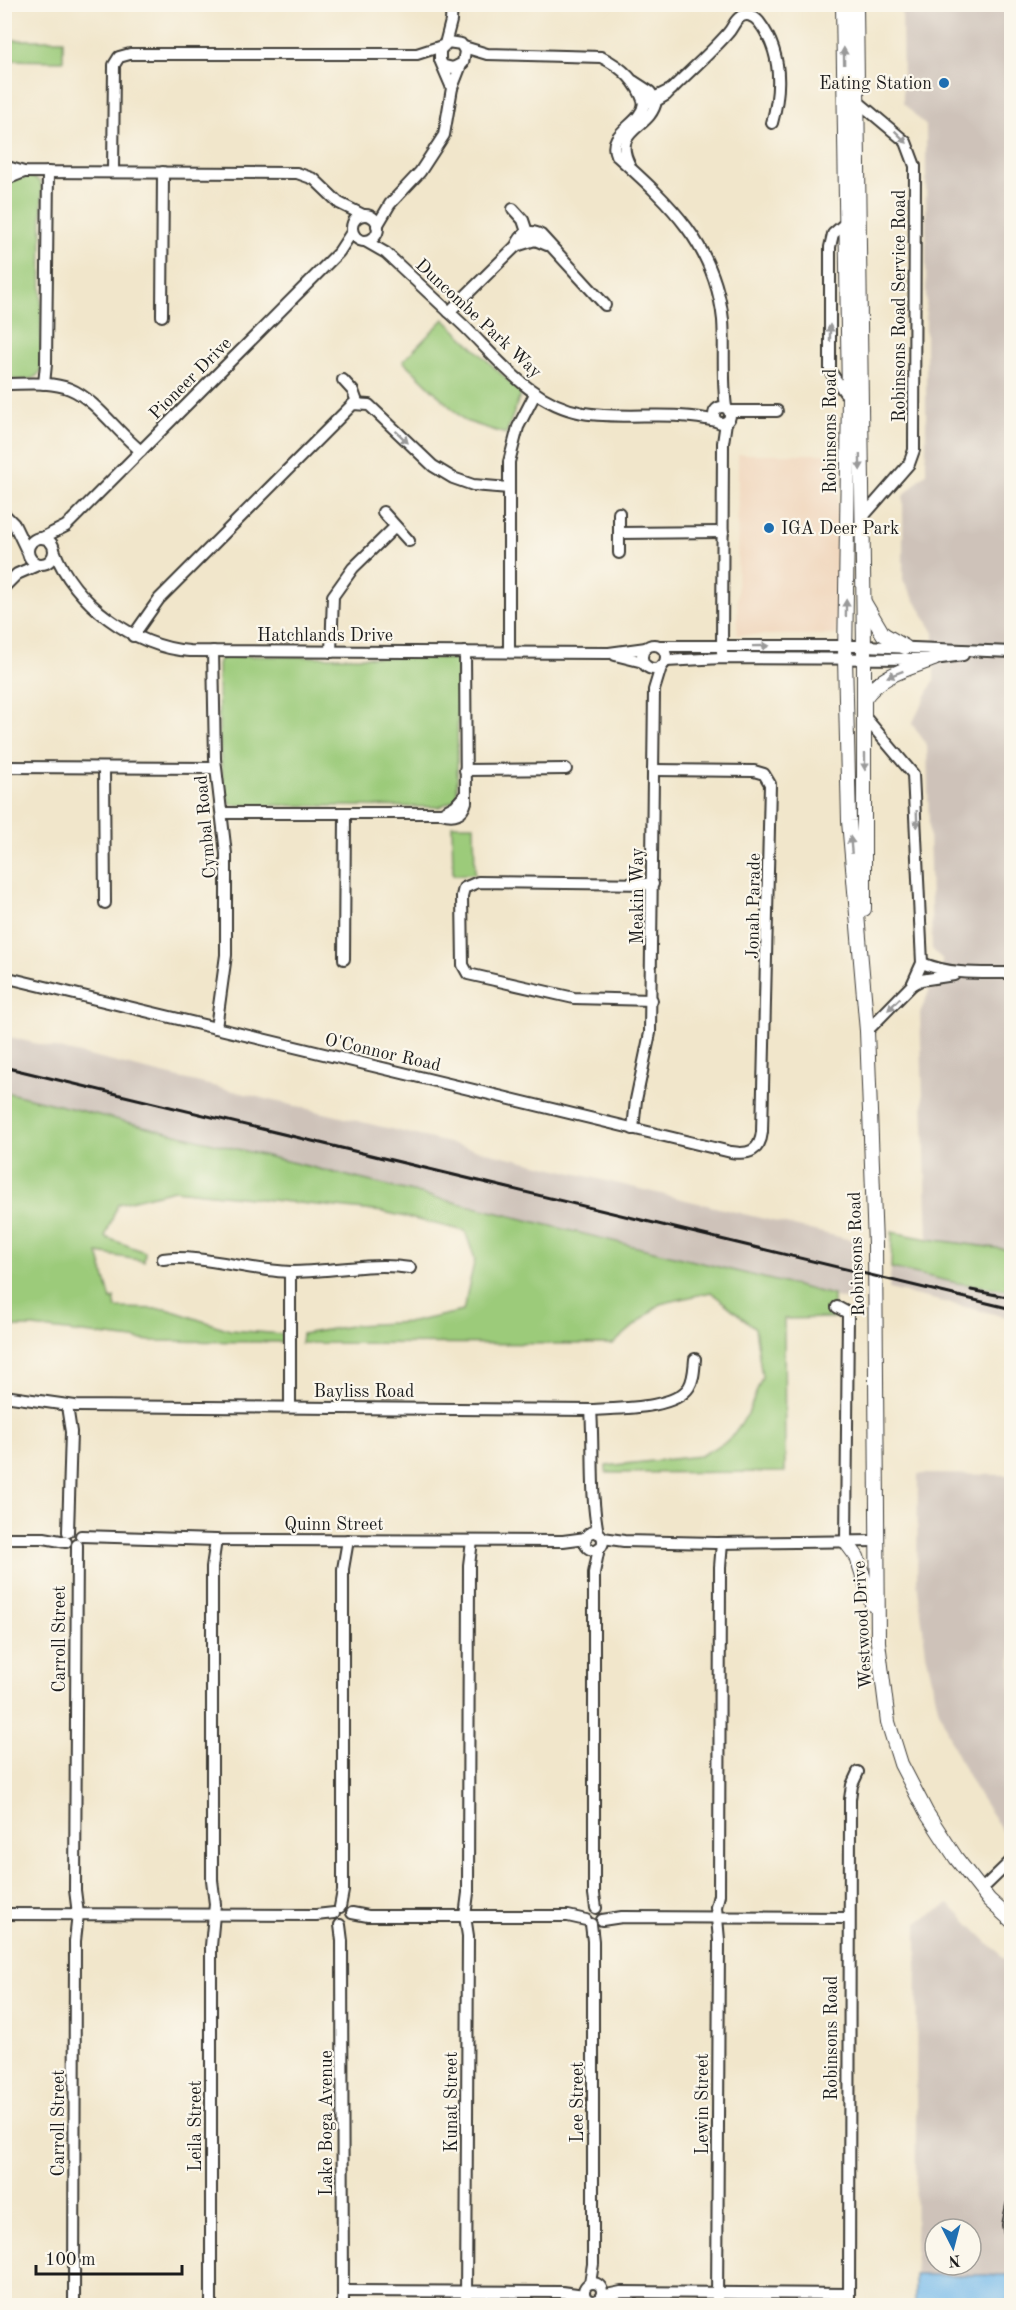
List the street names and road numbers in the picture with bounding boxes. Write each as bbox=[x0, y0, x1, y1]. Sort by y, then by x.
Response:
street label: Robinsons Road Service Road bbox=[891, 190, 909, 422]
street label: Duncombe Park Way bbox=[412, 256, 545, 382]
street label: Pioneer Drive bbox=[146, 334, 235, 423]
street label: Robinsons Road bbox=[822, 368, 840, 494]
street label: Hatchlands Drive bbox=[257, 627, 393, 645]
street label: Cymbal Road bbox=[192, 774, 219, 880]
street label: Meakin Way bbox=[629, 847, 647, 945]
street label: Jonah Parade bbox=[744, 853, 764, 959]
street label: O'Connor Road bbox=[323, 1031, 443, 1075]
street label: Robinsons Road bbox=[846, 1191, 868, 1317]
street label: Bayliss Road bbox=[313, 1383, 415, 1401]
street label: Quinn Street bbox=[284, 1516, 384, 1534]
street label: Westwood Drive bbox=[851, 1560, 875, 1690]
street label: Carroll Street bbox=[51, 1585, 69, 1693]
street label: Robinsons Road bbox=[823, 1975, 841, 2101]
street label: Lake Boga Avenue bbox=[318, 2050, 336, 2196]
street label: Kunat Street bbox=[443, 2052, 461, 2152]
street label: Lewin Street bbox=[694, 2053, 712, 2155]
street label: Lee Street bbox=[569, 2061, 587, 2143]
street label: Carroll Street bbox=[50, 2069, 68, 2177]
street label: Leila Street bbox=[187, 2080, 205, 2172]

